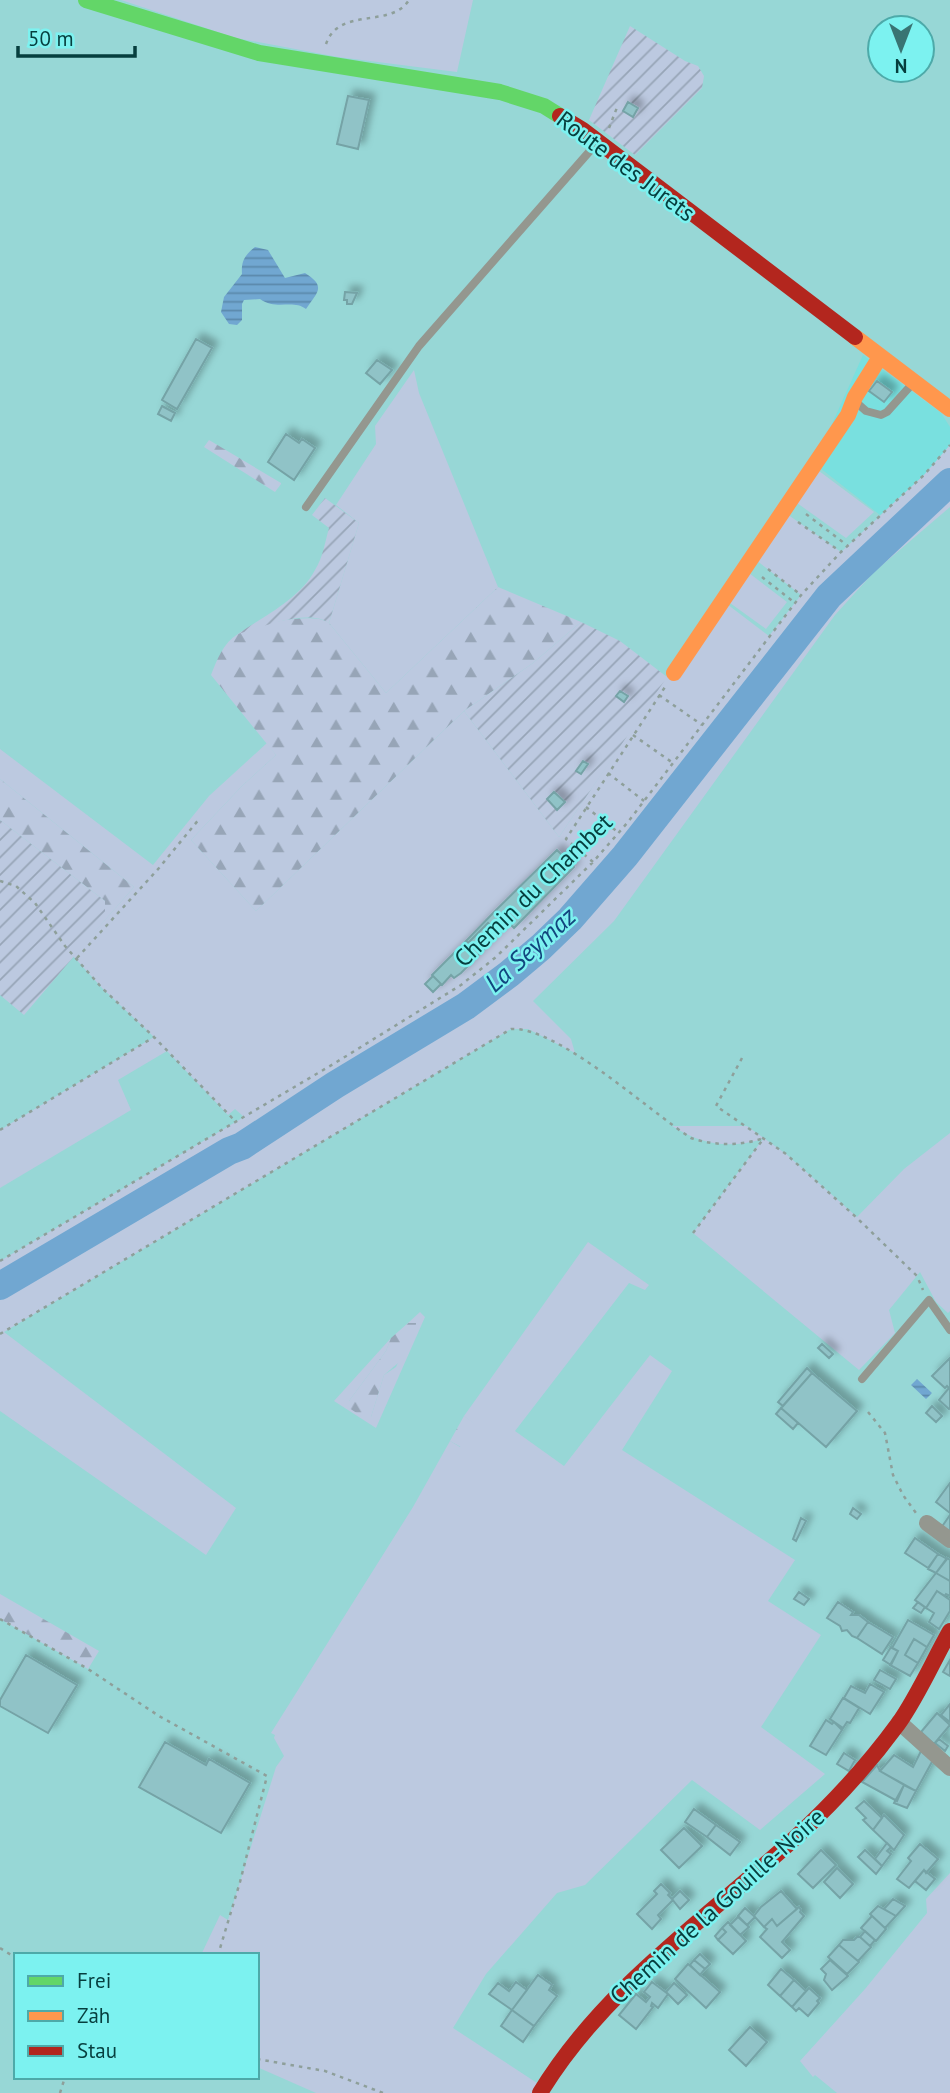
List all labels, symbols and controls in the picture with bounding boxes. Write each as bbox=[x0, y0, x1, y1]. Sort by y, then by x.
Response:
scale bar bbox=[18, 14, 135, 58]
north arrow bbox=[866, 14, 936, 84]
text: 50 m bbox=[28, 25, 74, 52]
text: N bbox=[895, 54, 907, 78]
street label: Route des Jurets bbox=[551, 104, 701, 228]
street label: Chemin du Chambet bbox=[447, 807, 619, 973]
water label: La Seymaz bbox=[477, 899, 583, 999]
street label: Chemin de la Gouille-Noire bbox=[603, 1801, 831, 2011]
legend bbox=[14, 1953, 259, 2079]
text: Frei bbox=[77, 1967, 111, 1994]
text: Zäh bbox=[77, 2002, 110, 2029]
text: Stau bbox=[77, 2037, 117, 2064]

